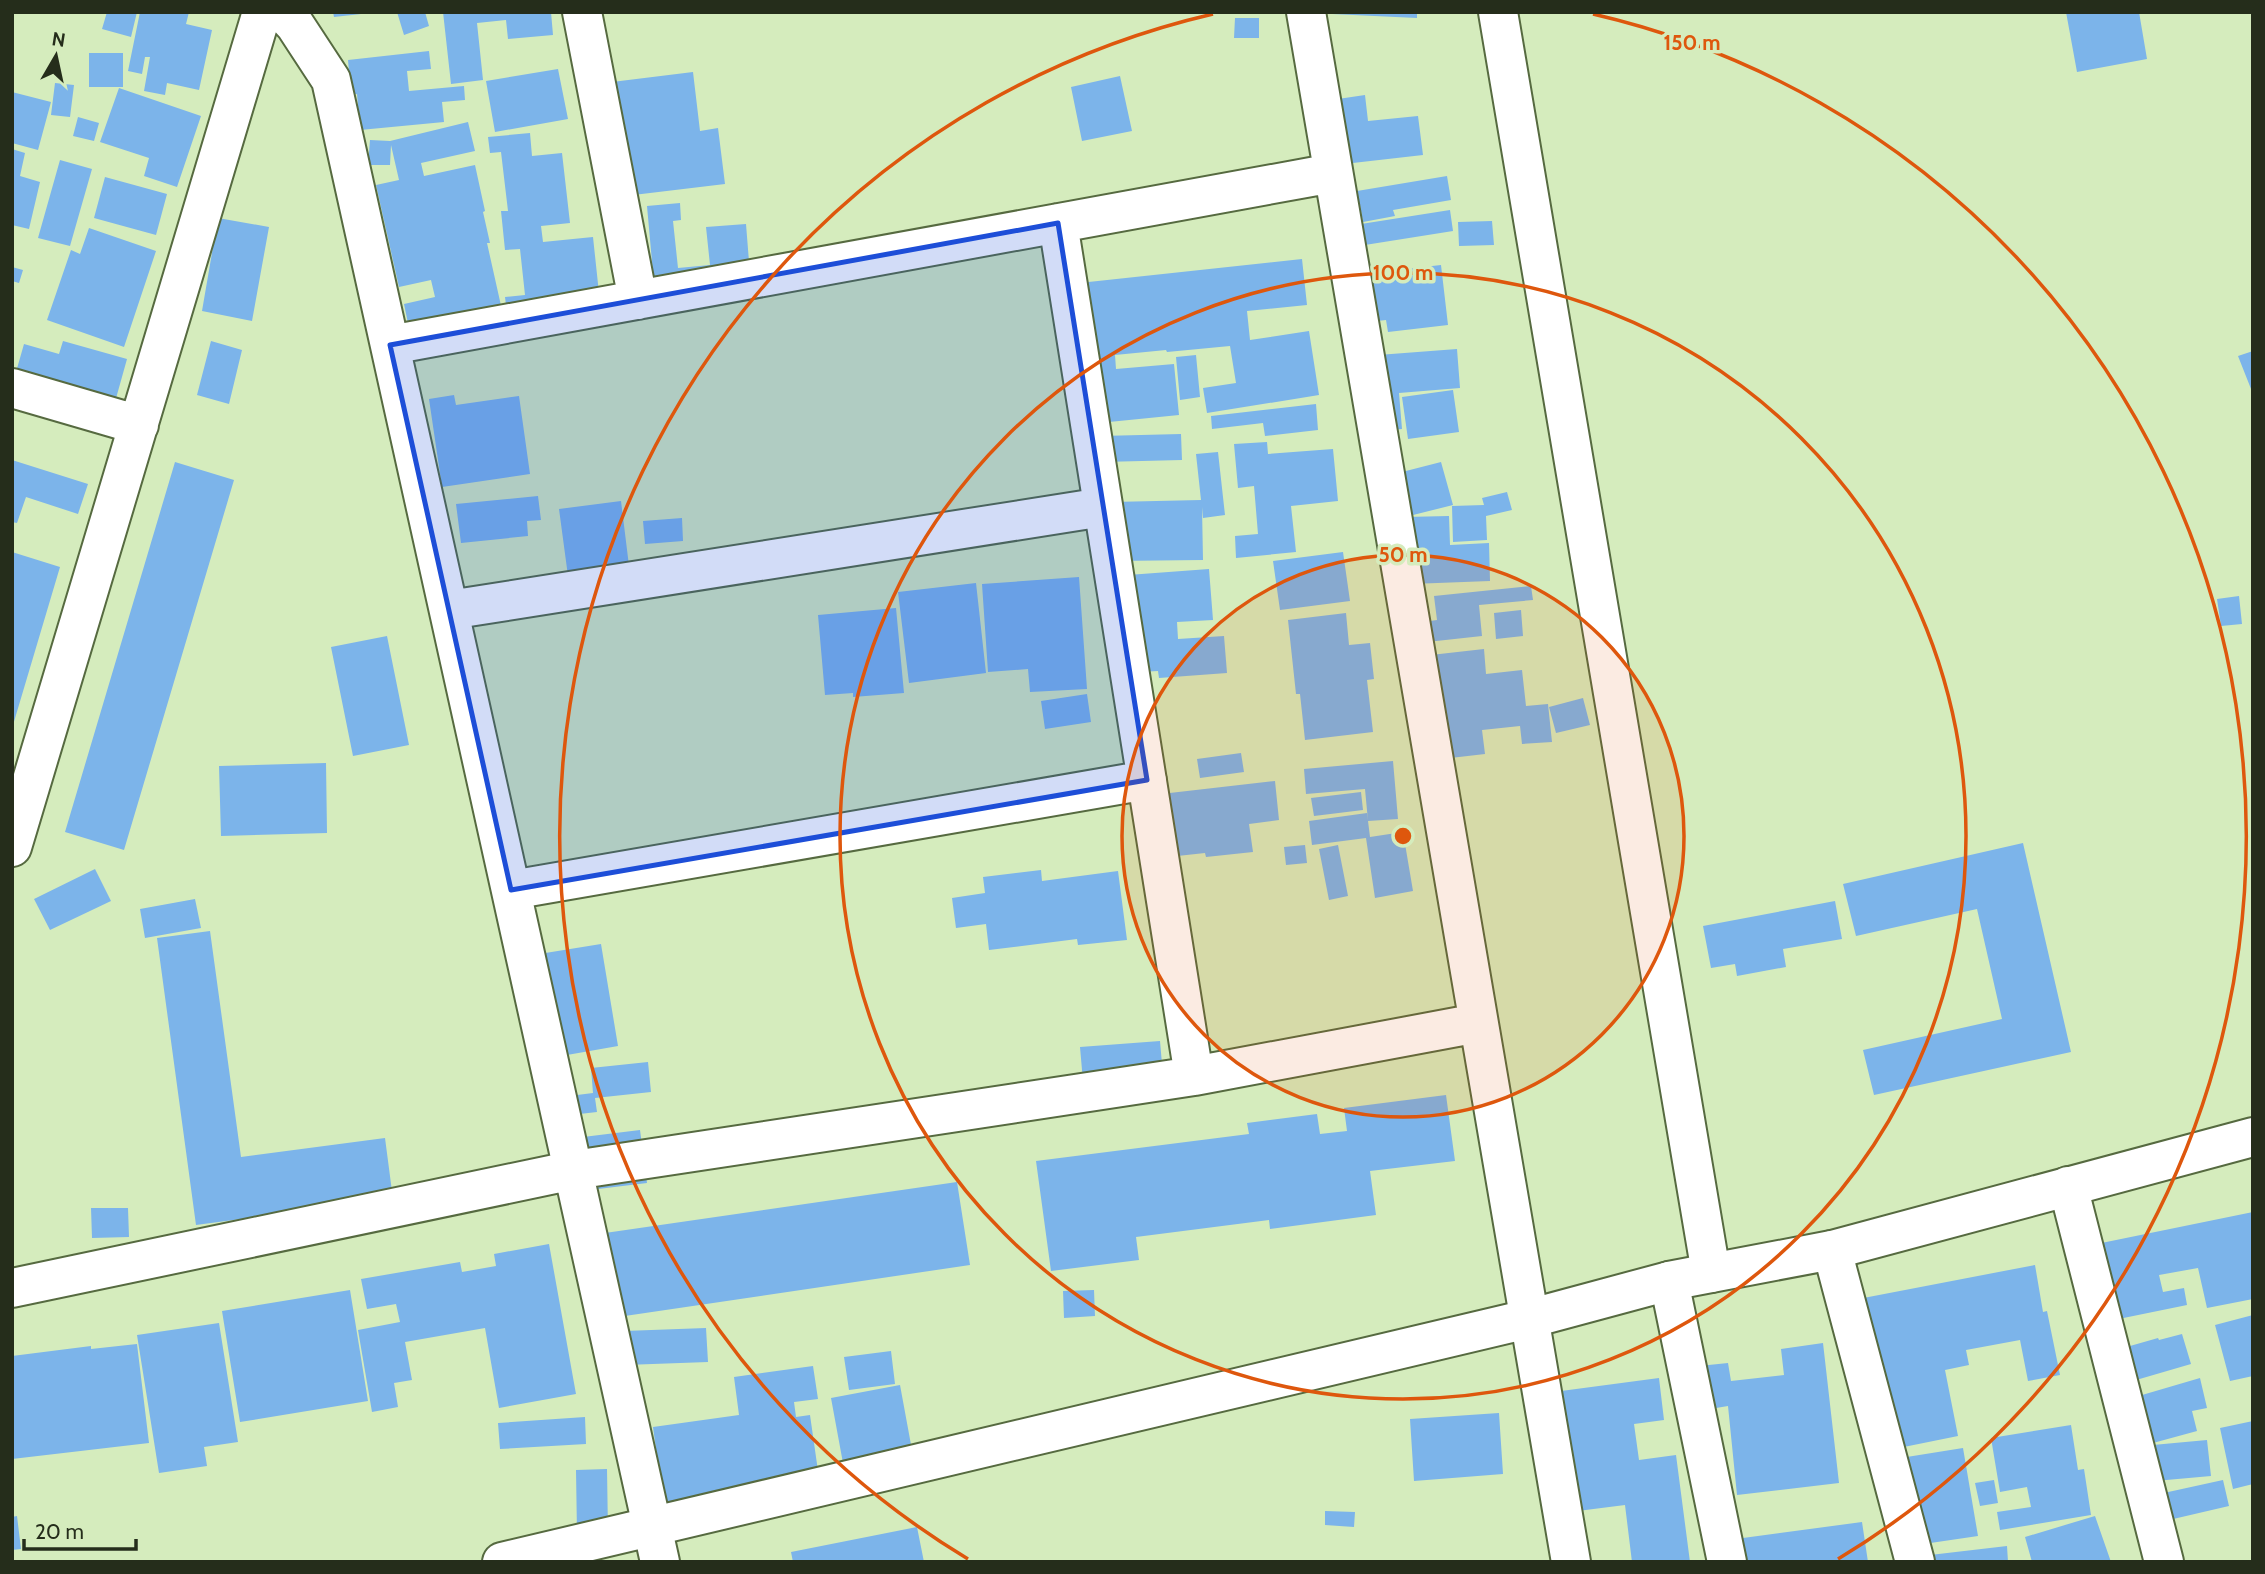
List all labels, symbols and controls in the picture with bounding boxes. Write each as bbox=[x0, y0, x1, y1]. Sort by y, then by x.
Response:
north arrow bbox=[21, 21, 91, 91]
text: N bbox=[50, 27, 67, 52]
text: 150 m bbox=[1664, 30, 1720, 55]
text: 100 m bbox=[1373, 260, 1433, 285]
text: 50 m bbox=[1378, 542, 1428, 567]
centre of rings bbox=[1391, 824, 1415, 848]
scale bar bbox=[24, 1508, 136, 1552]
text: 20 m bbox=[35, 1519, 84, 1544]

